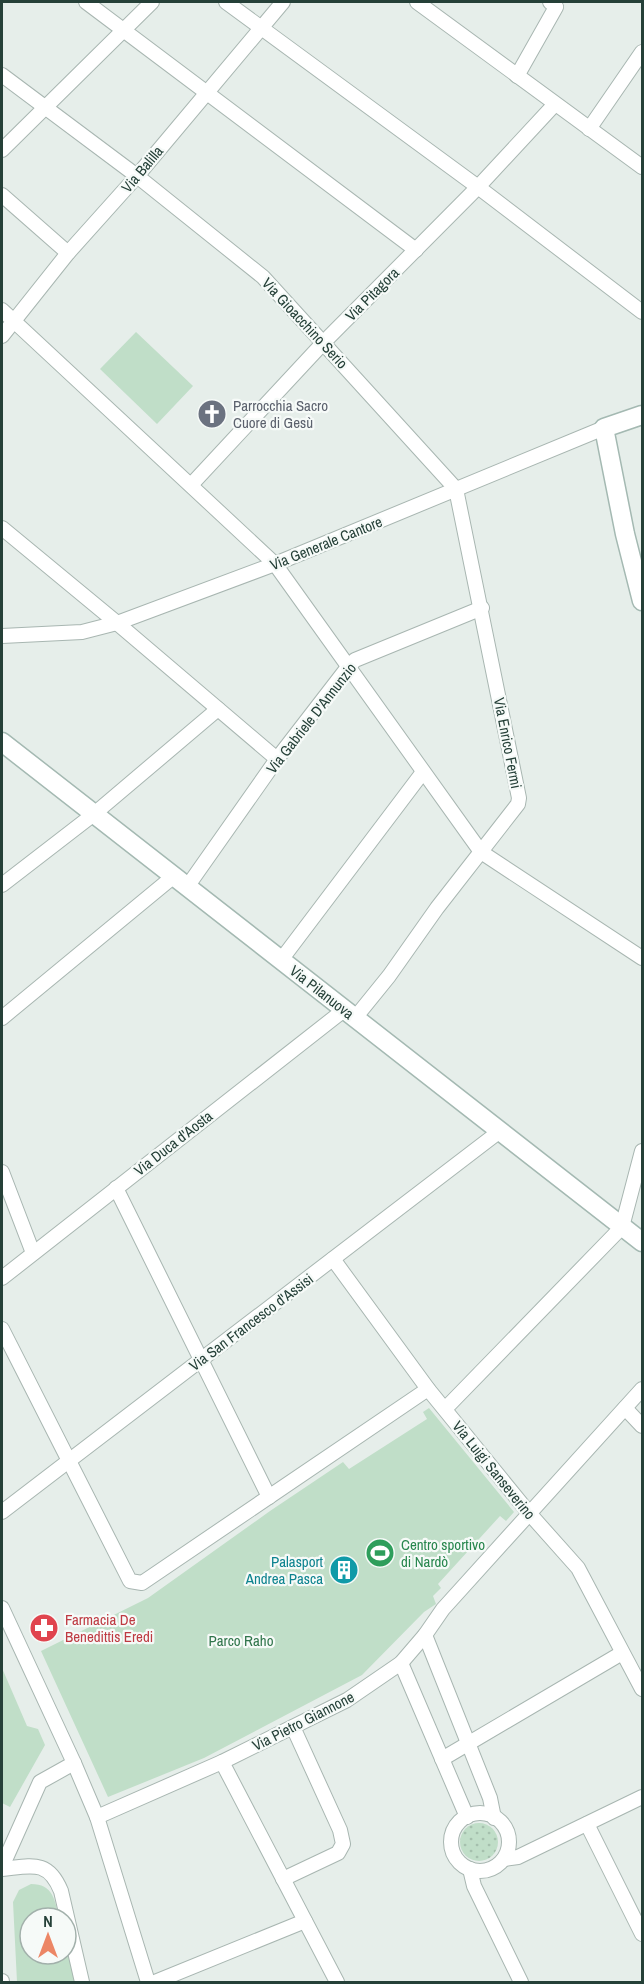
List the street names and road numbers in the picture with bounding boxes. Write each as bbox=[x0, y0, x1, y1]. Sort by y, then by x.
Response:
street label: Via Balilla bbox=[116, 141, 168, 197]
street label: Via Pitagora bbox=[340, 262, 404, 326]
street label: Via Gioacchino Serio bbox=[257, 273, 353, 373]
street label: Via Generale Cantore bbox=[267, 511, 385, 575]
street label: Via Gabriele D'Annunzio bbox=[261, 658, 361, 778]
street label: Via Enrico Fermi bbox=[489, 696, 527, 790]
street label: Via Pilanuova bbox=[285, 960, 359, 1024]
street label: Via Duca d'Aosta bbox=[129, 1106, 217, 1180]
street label: Via San Francesco d'Assisi bbox=[185, 1268, 317, 1376]
street label: Via Luigi Sanseverino bbox=[448, 1416, 540, 1524]
street label: Via Pietro Giannone bbox=[248, 1686, 358, 1756]

